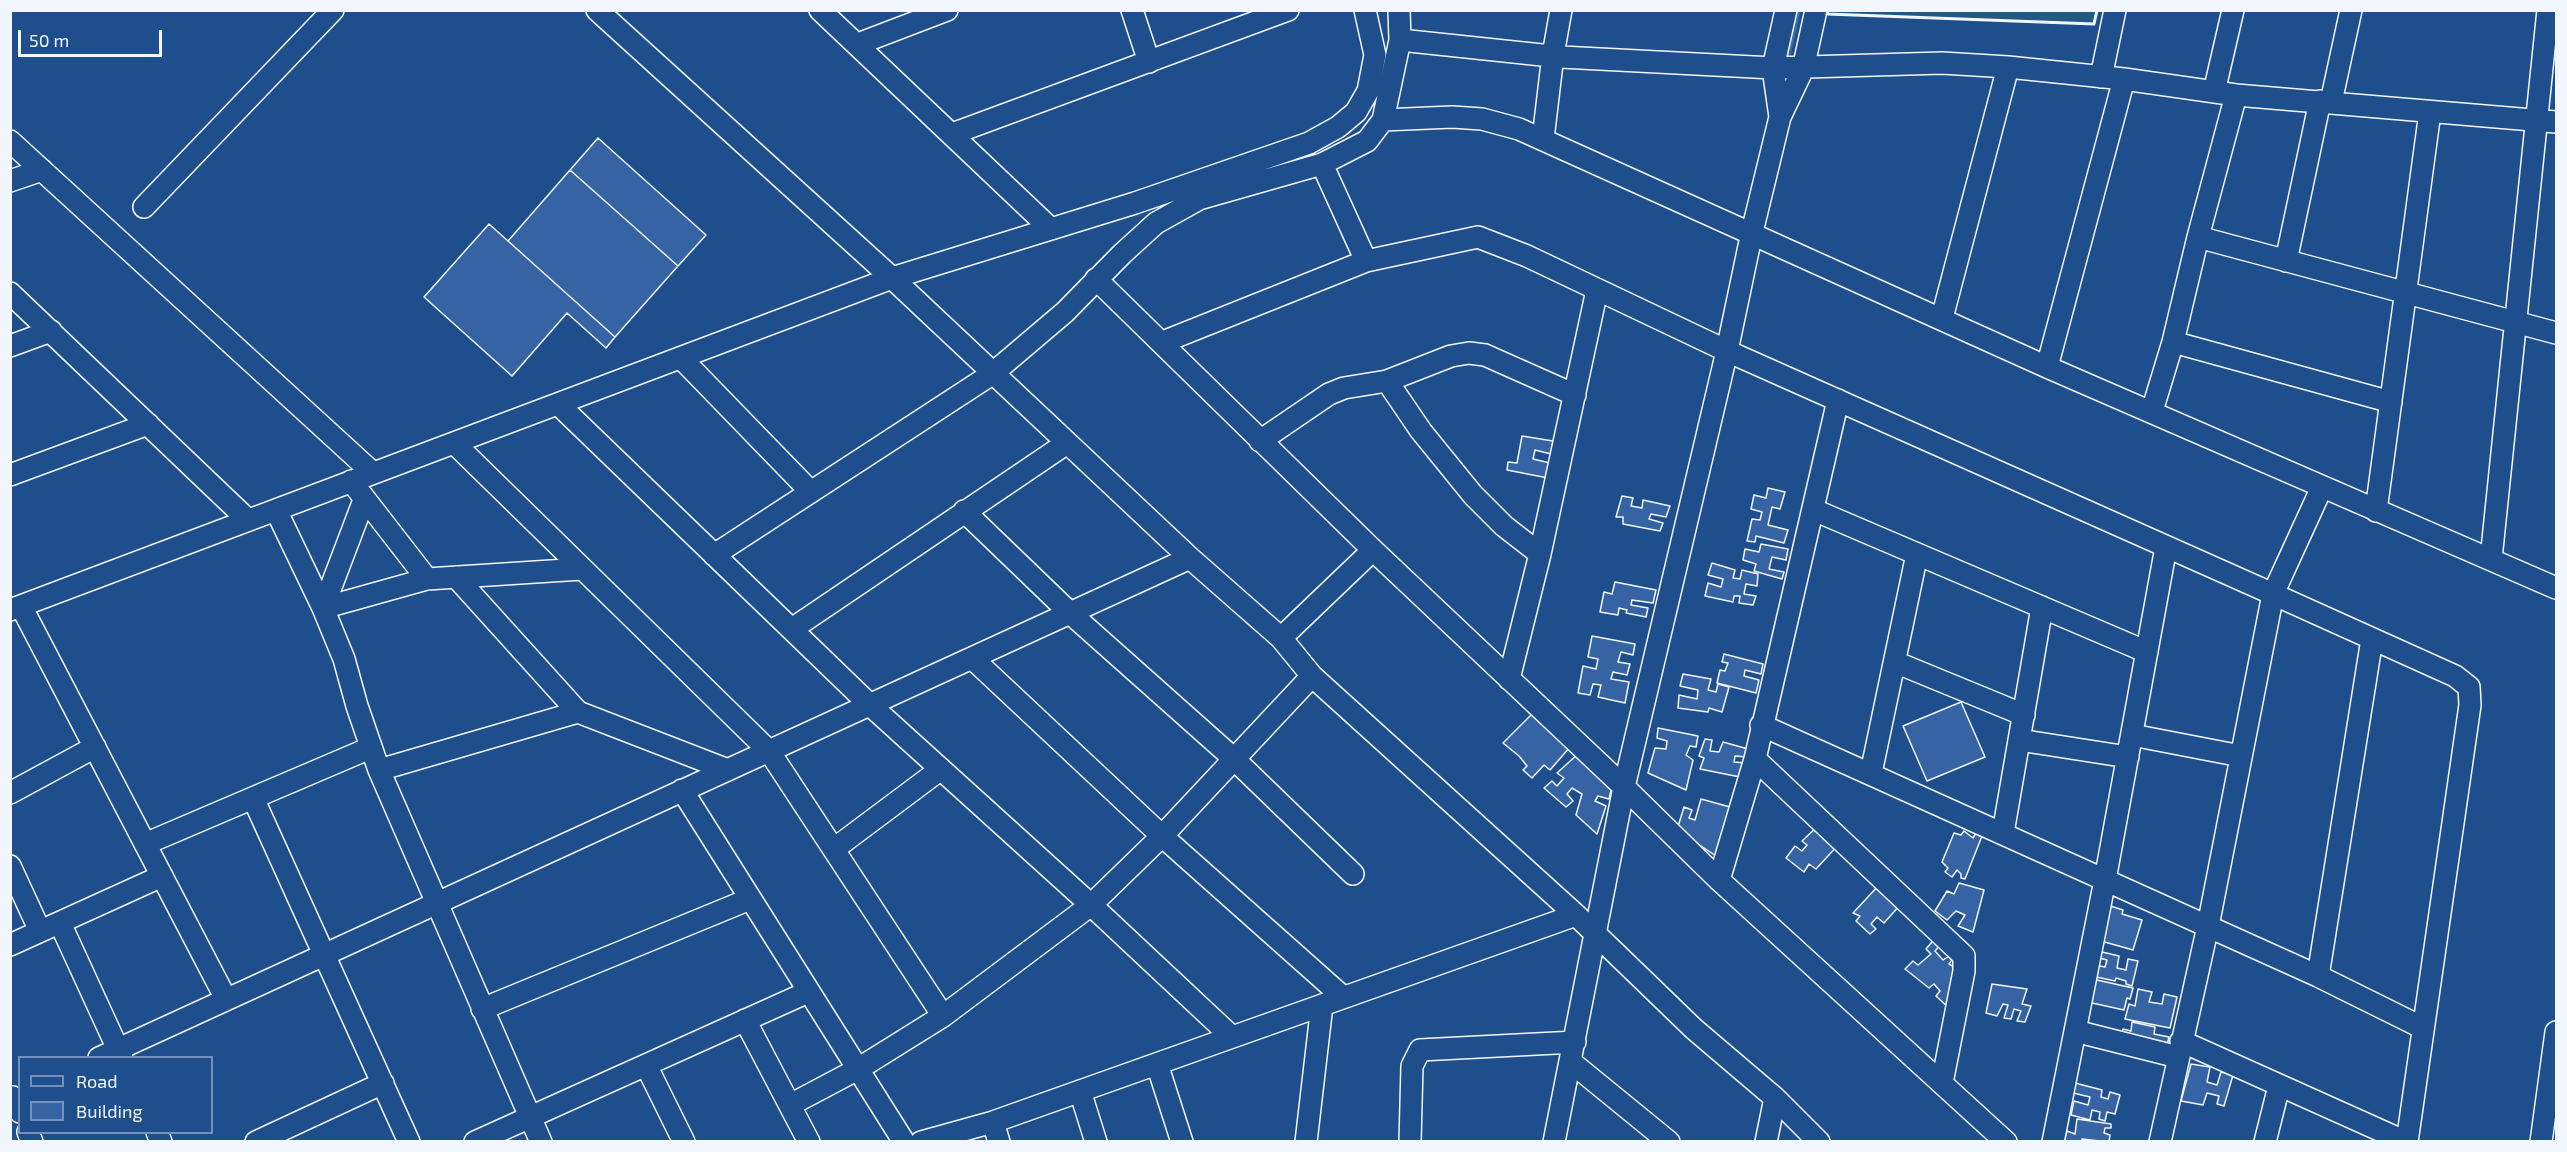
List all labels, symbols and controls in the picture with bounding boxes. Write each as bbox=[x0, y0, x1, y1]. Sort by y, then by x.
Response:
scale bar bbox=[21, 18, 165, 56]
text: 50 m bbox=[29, 29, 69, 51]
legend bbox=[18, 1056, 213, 1134]
text: Road bbox=[76, 1070, 117, 1092]
text: Building bbox=[76, 1100, 143, 1122]

